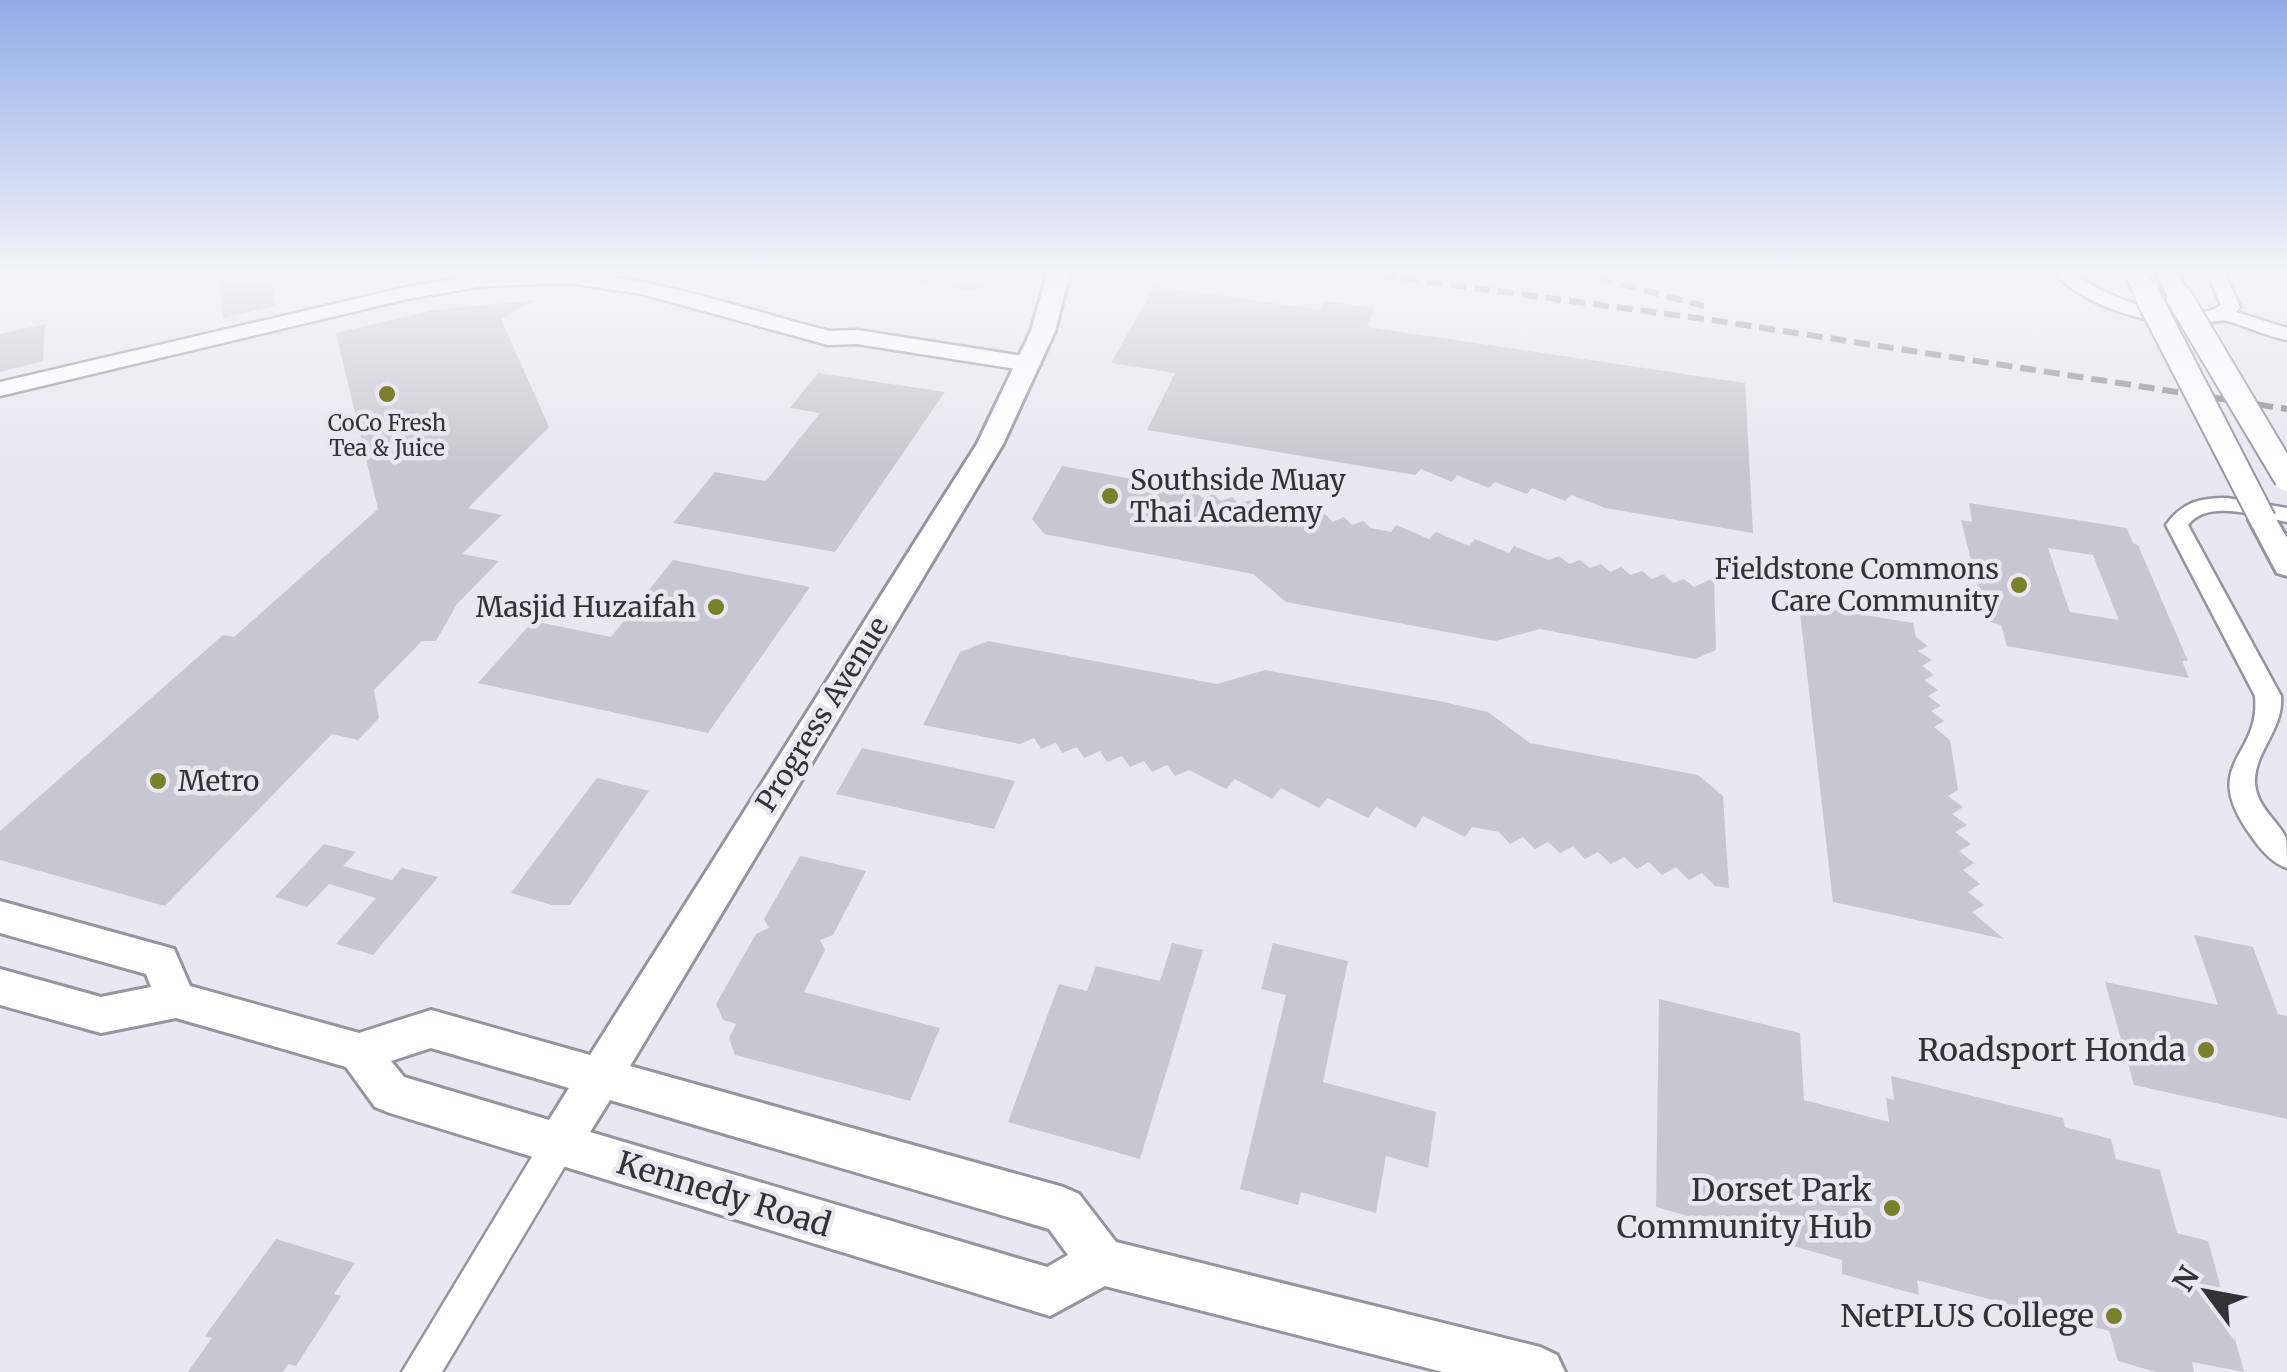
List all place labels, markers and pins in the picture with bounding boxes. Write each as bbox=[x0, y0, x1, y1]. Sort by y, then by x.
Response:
marker: CoCo Fresh Tea & Juice bbox=[376, 383, 398, 405]
place label: CoCo Fresh Tea & Juice bbox=[328, 409, 447, 462]
place label: Southside Muay Thai Academy bbox=[1130, 462, 1347, 530]
marker: Southside Muay Thai Academy bbox=[1099, 485, 1121, 507]
place label: Fieldstone Commons Care Community bbox=[1714, 551, 2000, 619]
marker: Fieldstone Commons Care Community bbox=[2008, 574, 2030, 596]
place label: Masjid Huzaifah bbox=[476, 589, 696, 625]
marker: Masjid Huzaifah bbox=[705, 596, 727, 618]
place label: Metro bbox=[178, 763, 259, 799]
marker: Metro bbox=[147, 770, 169, 792]
place label: Roadsport Honda bbox=[1917, 1030, 2186, 1070]
marker: Roadsport Honda bbox=[2195, 1039, 2217, 1061]
place label: Dorset Park Community Hub bbox=[1617, 1170, 1873, 1247]
marker: Dorset Park Community Hub bbox=[1881, 1197, 1903, 1219]
place label: NetPLUS College bbox=[1840, 1296, 2094, 1336]
marker: NetPLUS College bbox=[2103, 1305, 2125, 1327]

